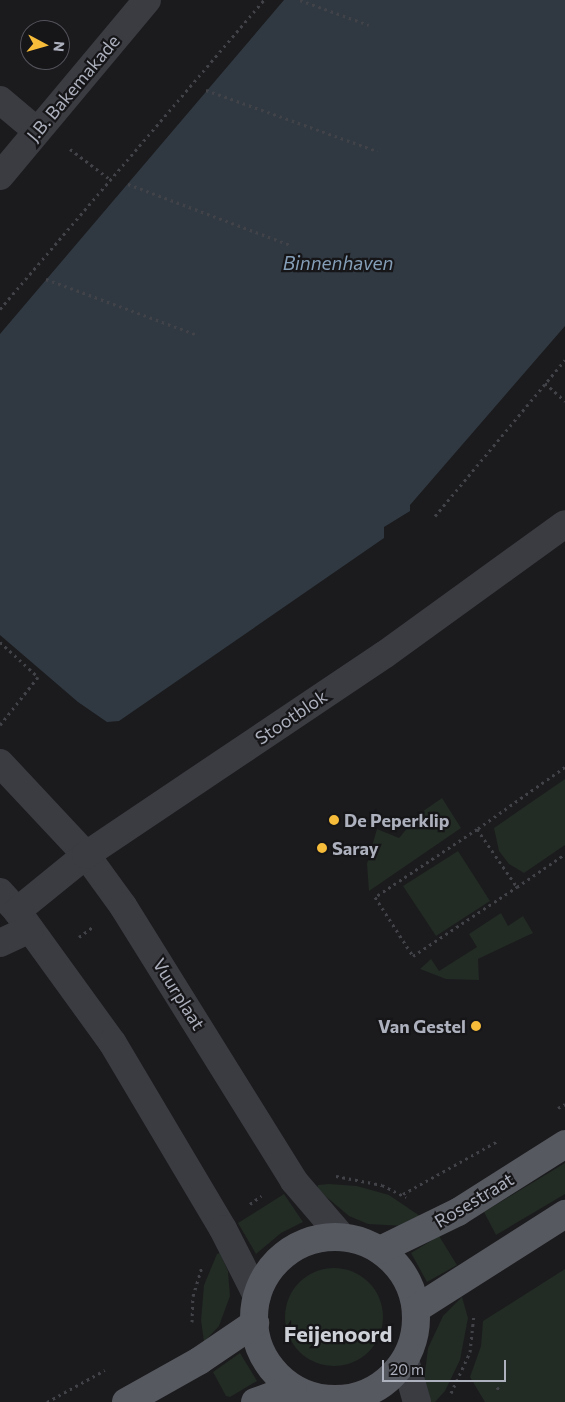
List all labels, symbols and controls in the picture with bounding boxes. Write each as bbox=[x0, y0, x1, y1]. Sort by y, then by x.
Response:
north arrow bbox=[20, 20, 70, 70]
street label: J.B. Bakemakade bbox=[22, 30, 124, 146]
text: N bbox=[50, 40, 68, 53]
water label: Binnenhaven bbox=[283, 252, 393, 274]
street label: Stootblok bbox=[251, 685, 331, 749]
place label: De Peperklip bbox=[344, 809, 449, 831]
marker: De Peperklip bbox=[328, 814, 340, 826]
place label: Saray bbox=[332, 837, 379, 859]
marker: Saray bbox=[316, 842, 328, 854]
street label: Vuurplaat bbox=[149, 954, 209, 1034]
place label: Van Gestel bbox=[378, 1015, 466, 1037]
marker: Van Gestel bbox=[470, 1020, 482, 1032]
street label: Rosestraat bbox=[431, 1168, 517, 1232]
district label: Feijenoord bbox=[284, 1321, 392, 1347]
scale bar bbox=[385, 1350, 509, 1382]
text: 20 m bbox=[390, 1360, 424, 1378]

